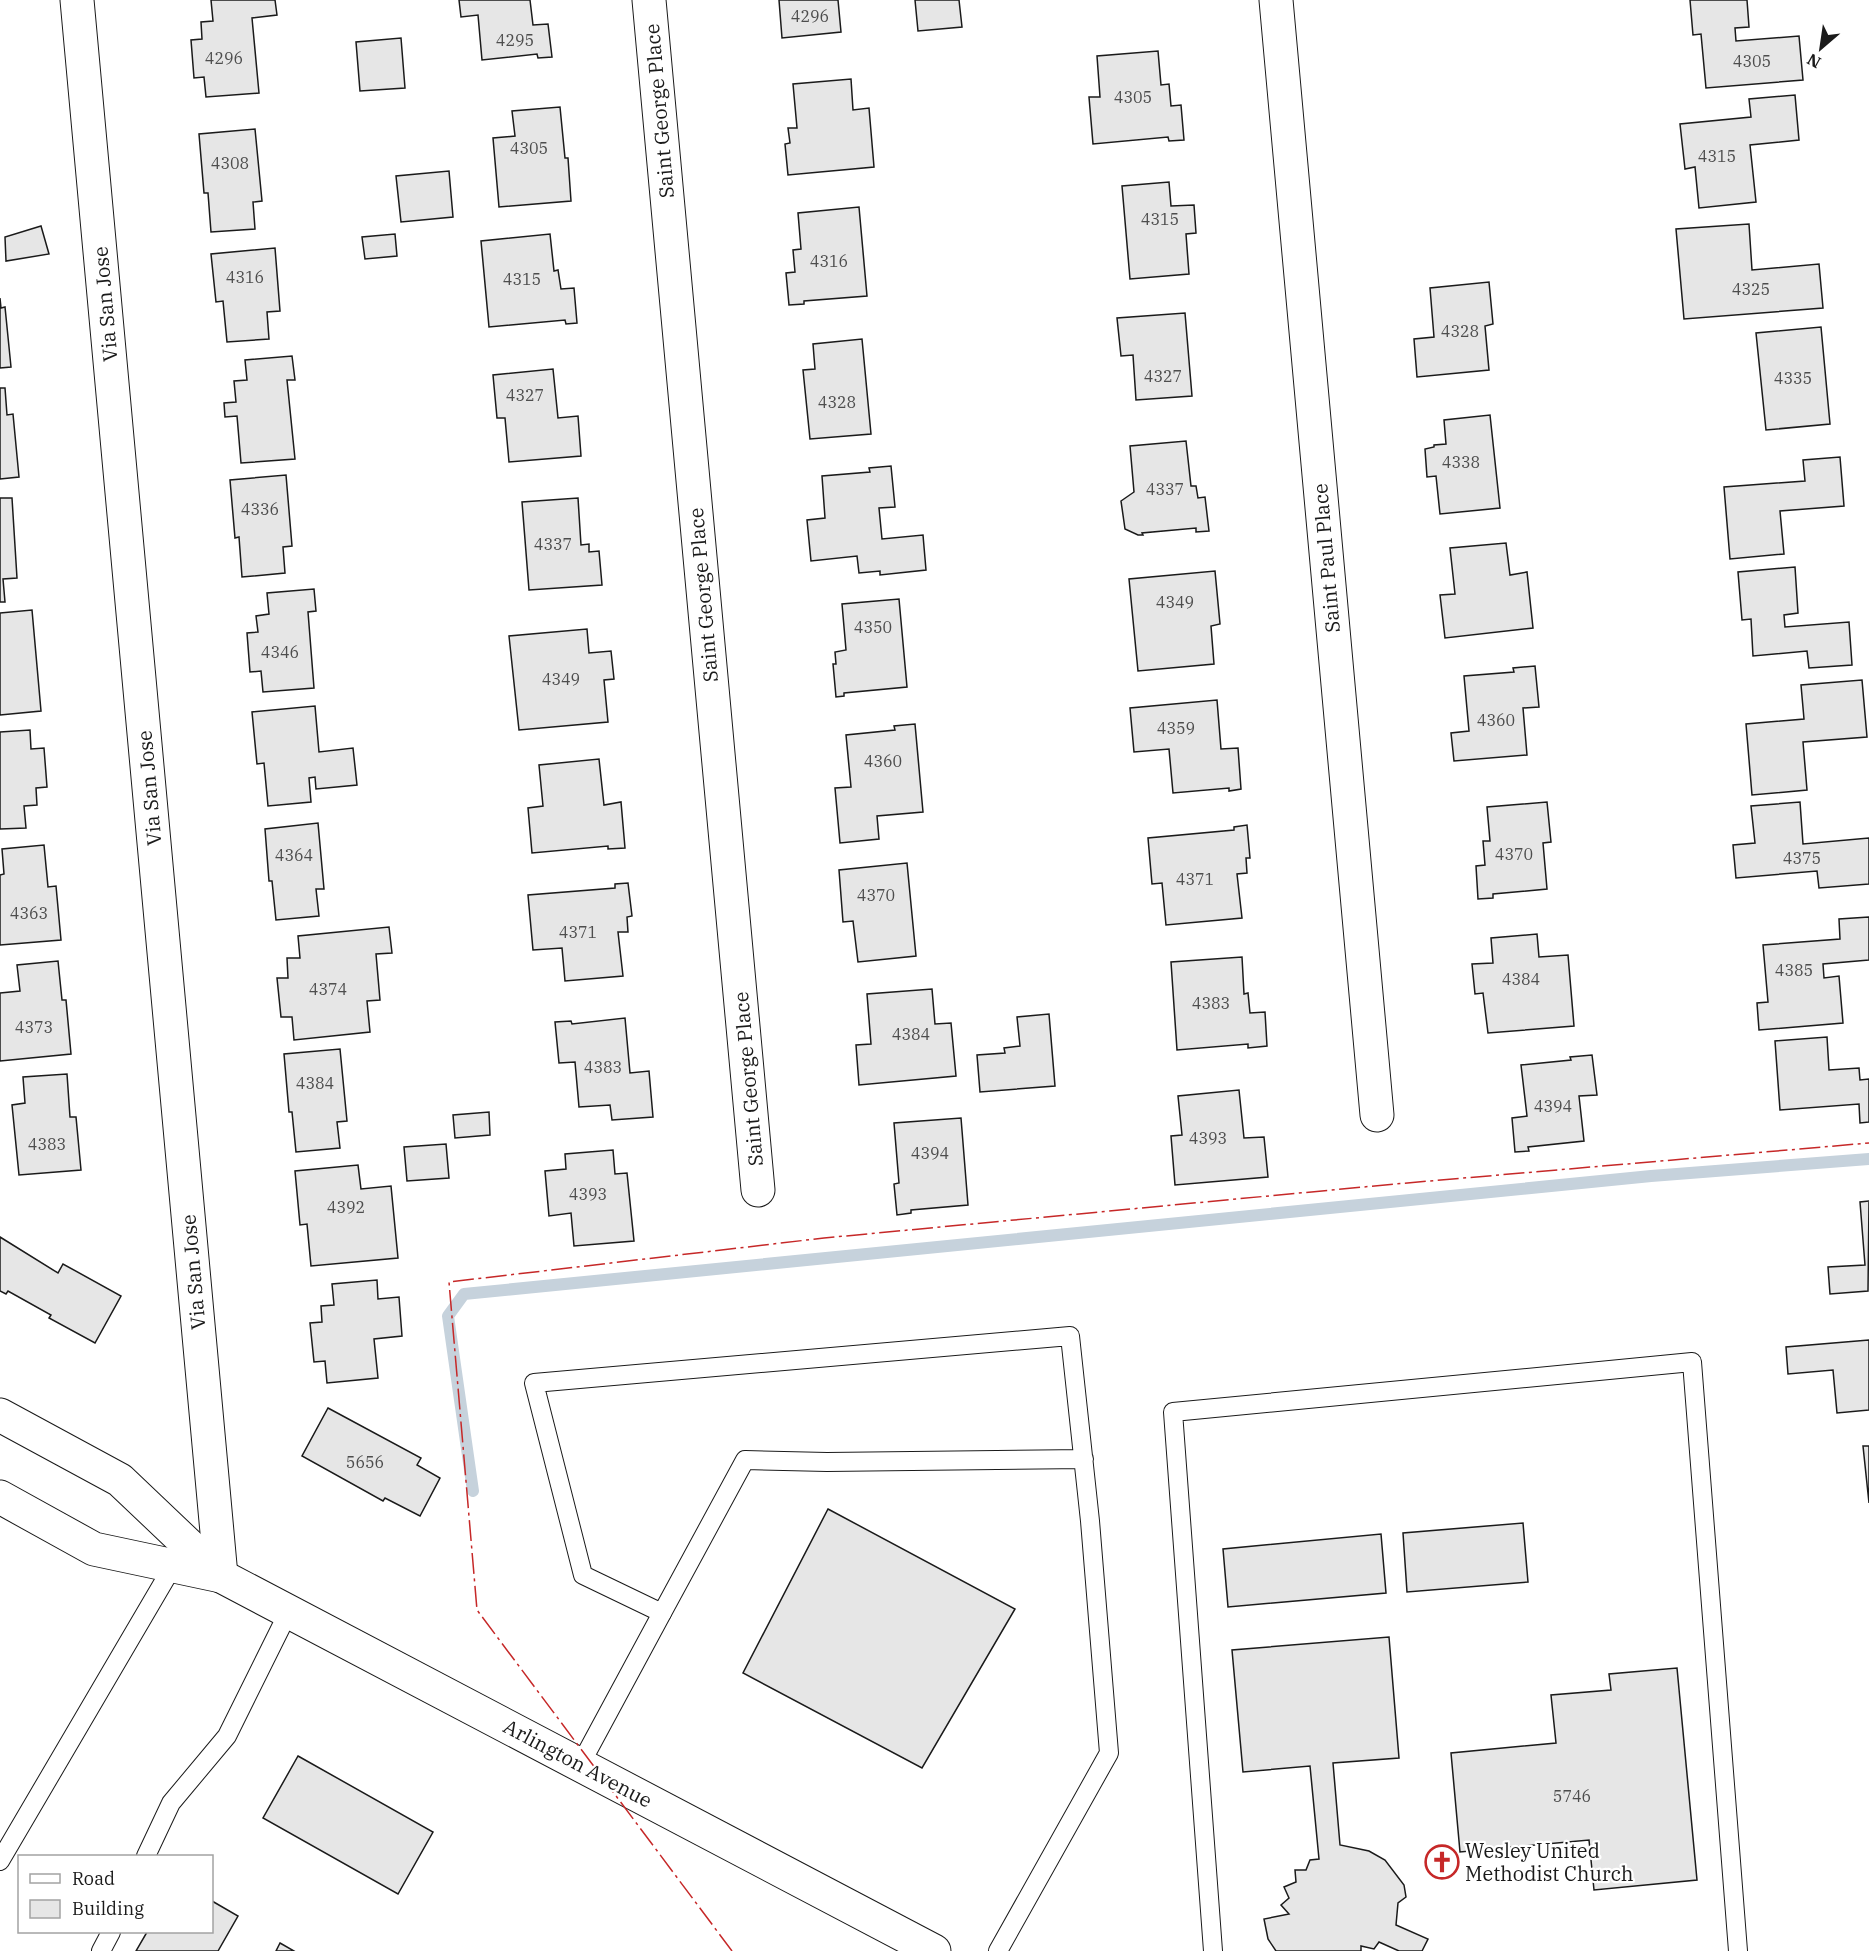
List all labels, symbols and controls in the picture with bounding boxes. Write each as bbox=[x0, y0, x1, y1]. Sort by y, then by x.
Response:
house number: 4296 bbox=[791, 6, 829, 26]
north arrow bbox=[1791, 18, 1851, 78]
street label: Saint George Place bbox=[638, 23, 680, 199]
house number: 4295 bbox=[496, 30, 534, 50]
house number: 4296 bbox=[205, 48, 243, 68]
text: N bbox=[1803, 49, 1824, 73]
house number: 4305 bbox=[1733, 51, 1771, 71]
house number: 4305 bbox=[1114, 87, 1152, 107]
house number: 4305 bbox=[510, 138, 548, 158]
house number: 4315 bbox=[1698, 146, 1736, 166]
house number: 4308 bbox=[211, 153, 249, 173]
house number: 4315 bbox=[1141, 209, 1179, 229]
street label: Via San Jose bbox=[87, 245, 123, 363]
house number: 4316 bbox=[810, 251, 848, 271]
house number: 4316 bbox=[226, 267, 264, 287]
house number: 4315 bbox=[503, 269, 541, 289]
house number: 4325 bbox=[1732, 279, 1770, 299]
house number: 4328 bbox=[1441, 321, 1479, 341]
house number: 4327 bbox=[1144, 366, 1182, 386]
house number: 4335 bbox=[1774, 368, 1812, 388]
house number: 4327 bbox=[506, 385, 544, 405]
house number: 4328 bbox=[818, 392, 856, 412]
house number: 4338 bbox=[1442, 452, 1480, 472]
house number: 4337 bbox=[1146, 479, 1184, 499]
street label: Saint Paul Place bbox=[1306, 482, 1346, 634]
house number: 4336 bbox=[241, 499, 279, 519]
street label: Saint George Place bbox=[682, 507, 724, 683]
house number: 4337 bbox=[534, 534, 572, 554]
house number: 4349 bbox=[1156, 592, 1194, 612]
house number: 4350 bbox=[854, 617, 892, 637]
house number: 4346 bbox=[261, 642, 299, 662]
house number: 4349 bbox=[542, 669, 580, 689]
house number: 4360 bbox=[1477, 710, 1515, 730]
house number: 4359 bbox=[1157, 718, 1195, 738]
street label: Via San Jose bbox=[131, 729, 167, 847]
house number: 4360 bbox=[864, 751, 902, 771]
house number: 4370 bbox=[1495, 844, 1533, 864]
house number: 4364 bbox=[275, 845, 313, 865]
house number: 4375 bbox=[1783, 848, 1821, 868]
house number: 4371 bbox=[1176, 869, 1214, 889]
house number: 4370 bbox=[857, 885, 895, 905]
house number: 4363 bbox=[10, 903, 48, 923]
house number: 4371 bbox=[559, 922, 597, 942]
house number: 4385 bbox=[1775, 960, 1813, 980]
house number: 4384 bbox=[1502, 969, 1540, 989]
house number: 4374 bbox=[309, 979, 347, 999]
street label: Saint George Place bbox=[727, 991, 769, 1167]
house number: 4383 bbox=[1192, 993, 1230, 1013]
house number: 4373 bbox=[15, 1017, 53, 1037]
house number: 4384 bbox=[892, 1024, 930, 1044]
house number: 4383 bbox=[584, 1057, 622, 1077]
house number: 4384 bbox=[296, 1073, 334, 1093]
house number: 4394 bbox=[1534, 1096, 1572, 1116]
house number: 4393 bbox=[1189, 1128, 1227, 1148]
house number: 4383 bbox=[28, 1134, 66, 1154]
house number: 4394 bbox=[911, 1143, 949, 1163]
house number: 4393 bbox=[569, 1184, 607, 1204]
house number: 4392 bbox=[327, 1197, 365, 1217]
street label: Via San Jose bbox=[175, 1213, 211, 1331]
house number: 5656 bbox=[346, 1452, 384, 1472]
street label: Arlington Avenue bbox=[499, 1712, 657, 1814]
house number: 5746 bbox=[1553, 1786, 1591, 1806]
place label: Wesley United Methodist Church bbox=[1465, 1837, 1633, 1887]
church icon: Wesley United Methodist Church bbox=[1424, 1844, 1460, 1880]
legend bbox=[18, 1855, 213, 1933]
text: Road bbox=[72, 1867, 115, 1890]
text: Building bbox=[72, 1897, 144, 1920]

